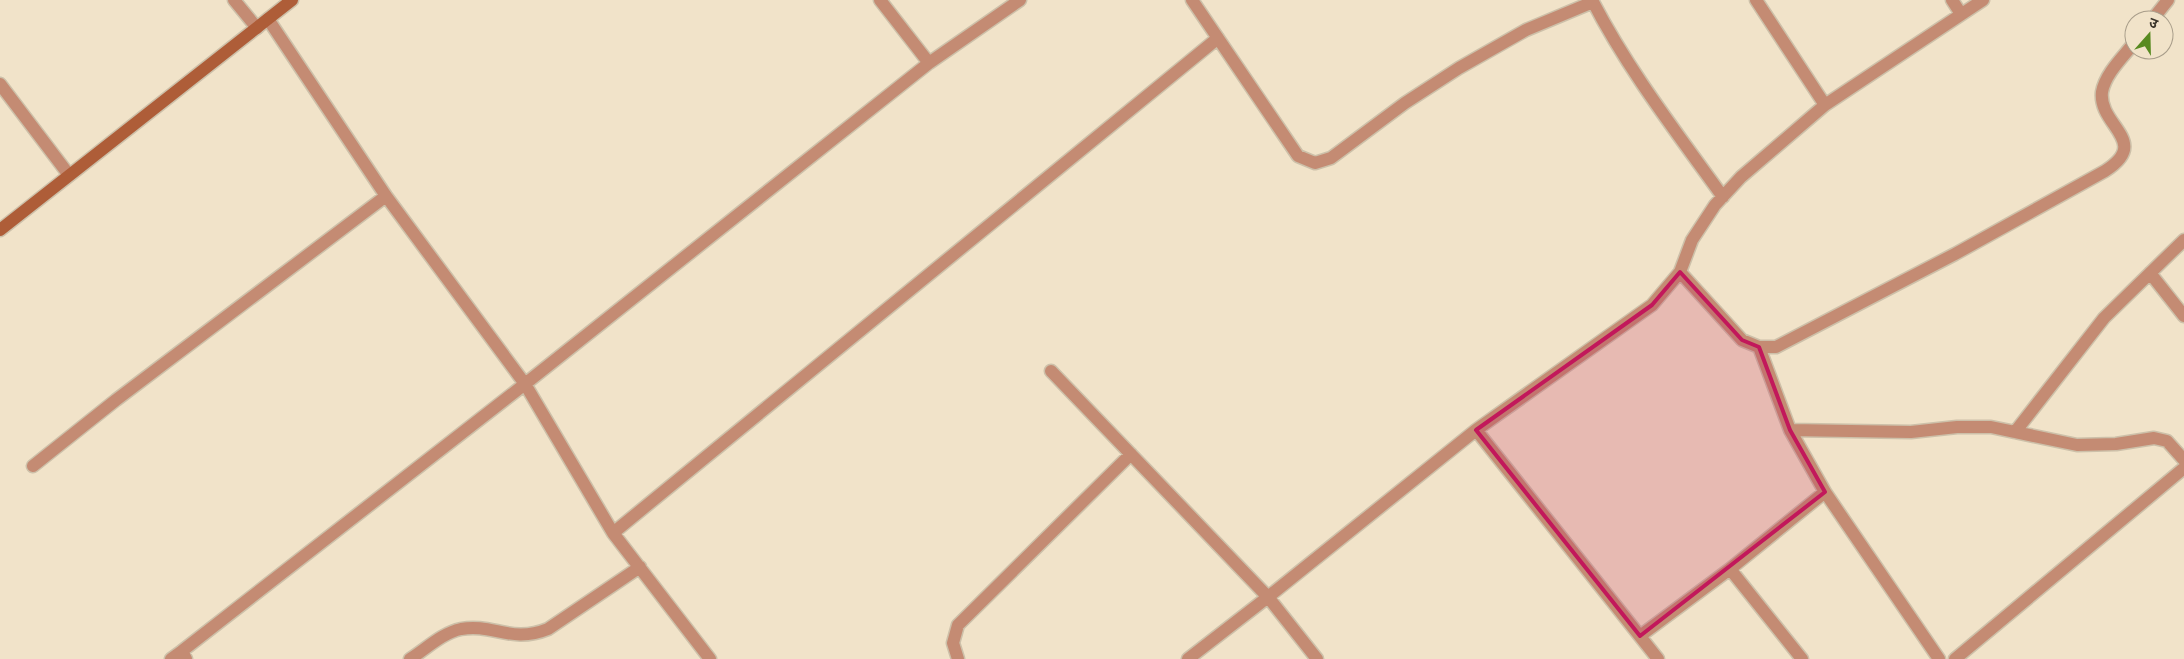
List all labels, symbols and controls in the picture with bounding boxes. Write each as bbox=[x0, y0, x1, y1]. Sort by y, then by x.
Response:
north arrow bbox=[2124, 10, 2174, 60]
text: उ bbox=[2147, 13, 2161, 33]

